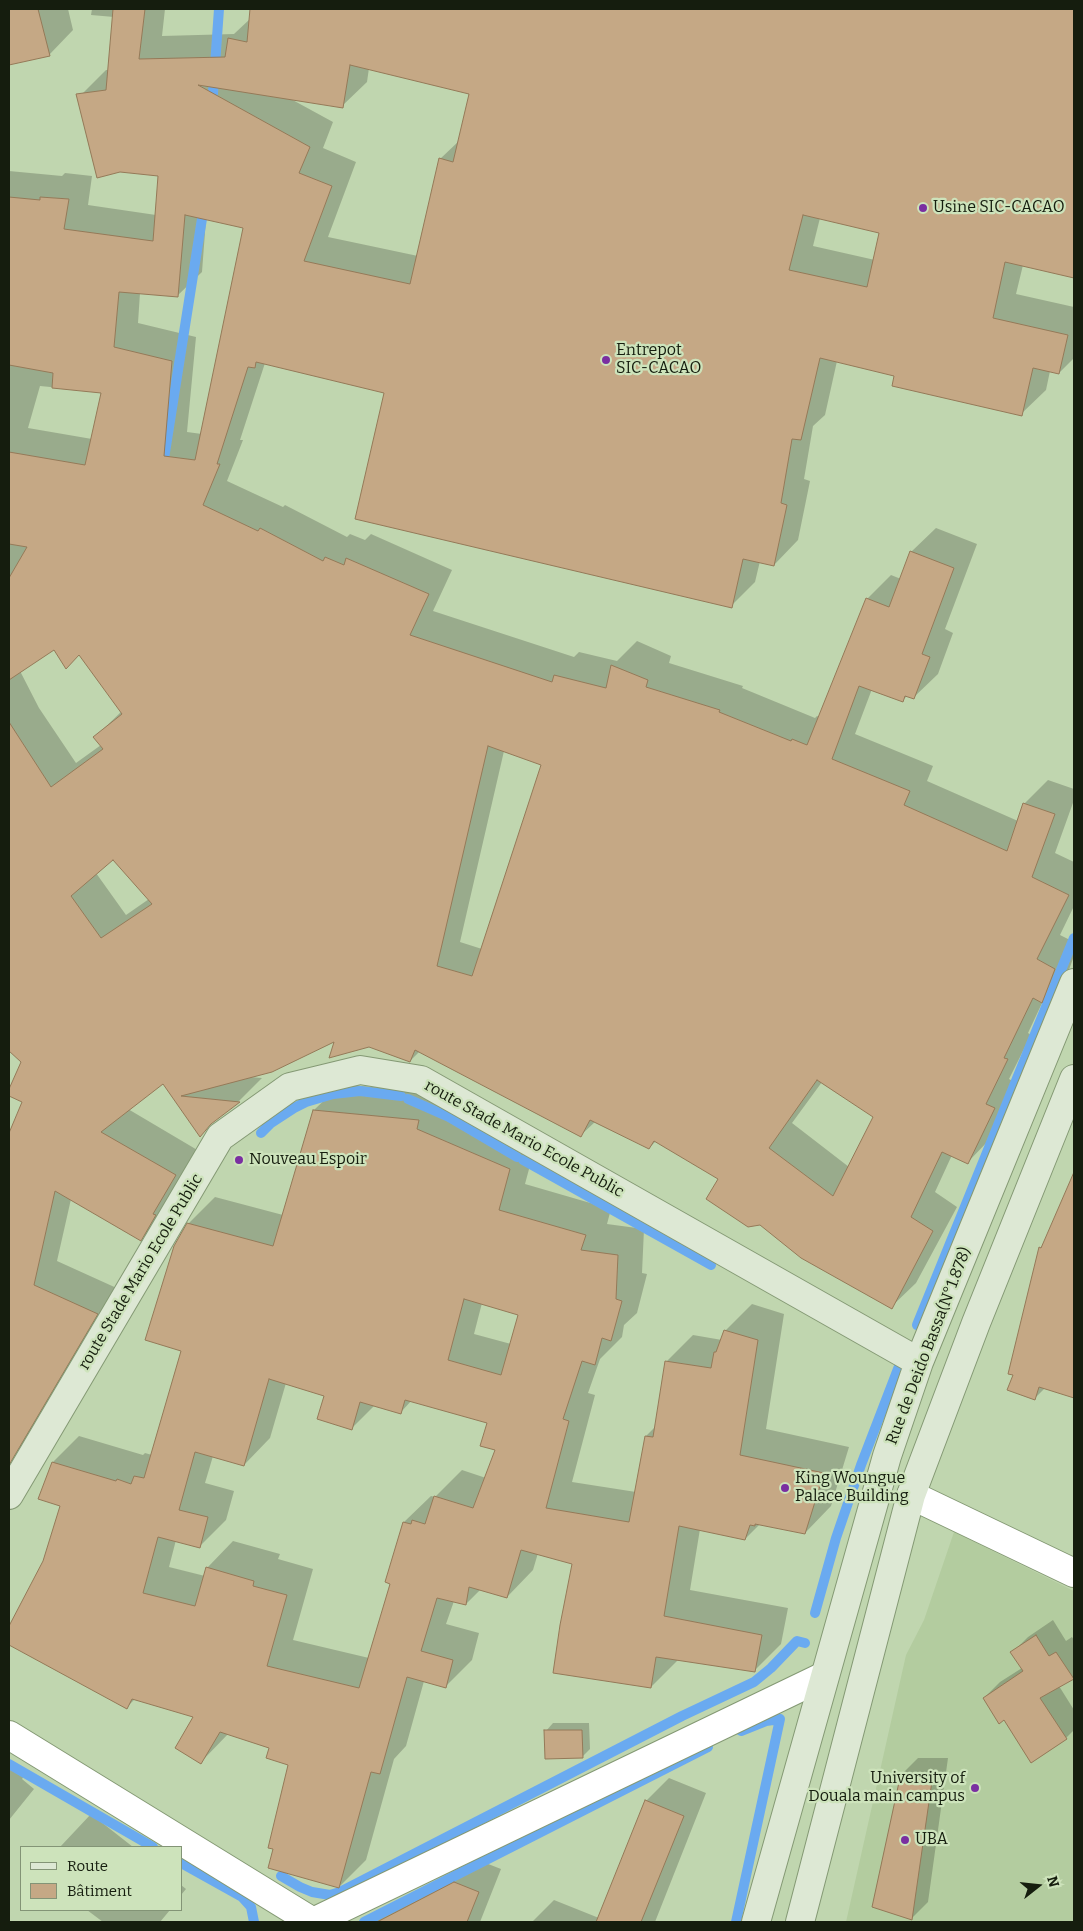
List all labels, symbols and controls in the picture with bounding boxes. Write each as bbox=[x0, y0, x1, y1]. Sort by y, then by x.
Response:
place label: Usine SIC-CACAO bbox=[933, 198, 1065, 218]
marker: Usine SIC-CACAO bbox=[917, 202, 929, 214]
place label: Entrepot SIC-CACAO bbox=[616, 341, 701, 379]
marker: Entrepot SIC-CACAO bbox=[600, 354, 612, 366]
street label: route Stade Mario Ecole Public bbox=[421, 1076, 627, 1202]
place label: Nouveau Espoir bbox=[249, 1150, 367, 1170]
marker: Nouveau Espoir bbox=[233, 1154, 245, 1166]
street label: route Stade Mario Ecole Public bbox=[75, 1171, 207, 1373]
street label: Rue de Deido Bassa(N°1.878) bbox=[882, 1245, 976, 1447]
place label: King Woungue Palace Building bbox=[795, 1469, 909, 1507]
marker: King Woungue Palace Building bbox=[779, 1482, 791, 1494]
place label: University of Douala main campus bbox=[808, 1769, 965, 1807]
marker: University of Douala main campus bbox=[969, 1782, 981, 1794]
place label: UBA bbox=[915, 1830, 948, 1850]
marker: UBA bbox=[899, 1834, 911, 1846]
legend bbox=[20, 1846, 182, 1911]
text: Route bbox=[67, 1857, 108, 1875]
north arrow bbox=[1013, 1861, 1063, 1911]
text: N bbox=[1043, 1874, 1063, 1889]
text: Bâtiment bbox=[67, 1882, 132, 1900]

